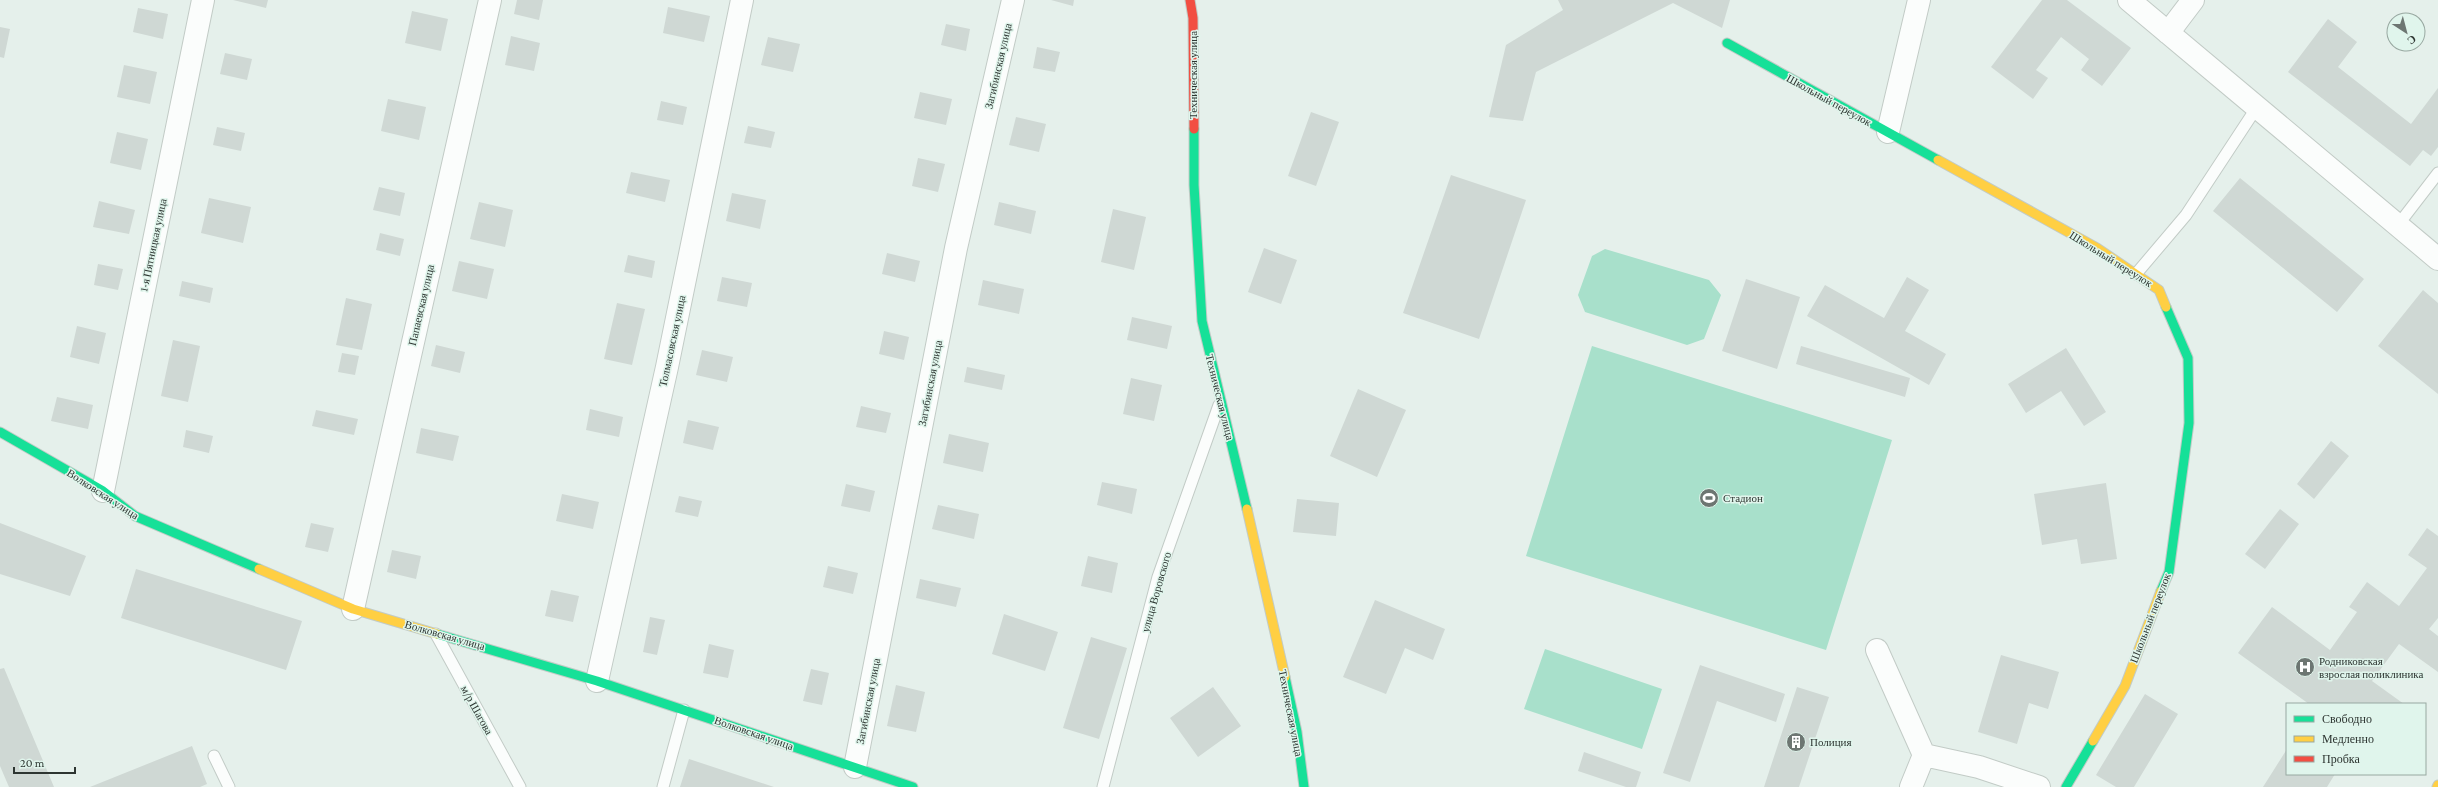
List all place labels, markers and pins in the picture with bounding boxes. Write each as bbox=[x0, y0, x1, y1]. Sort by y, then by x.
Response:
sports icon: Стадион bbox=[1698, 487, 1720, 509]
place label: Стадион bbox=[1723, 492, 1763, 504]
place label: Родниковская взрослая поликлиника bbox=[2319, 655, 2423, 680]
hospital icon: Родниковская взрослая поликлиника bbox=[2294, 656, 2316, 678]
building icon: Полиция bbox=[1785, 731, 1807, 753]
place label: Полиция bbox=[1810, 736, 1852, 748]

